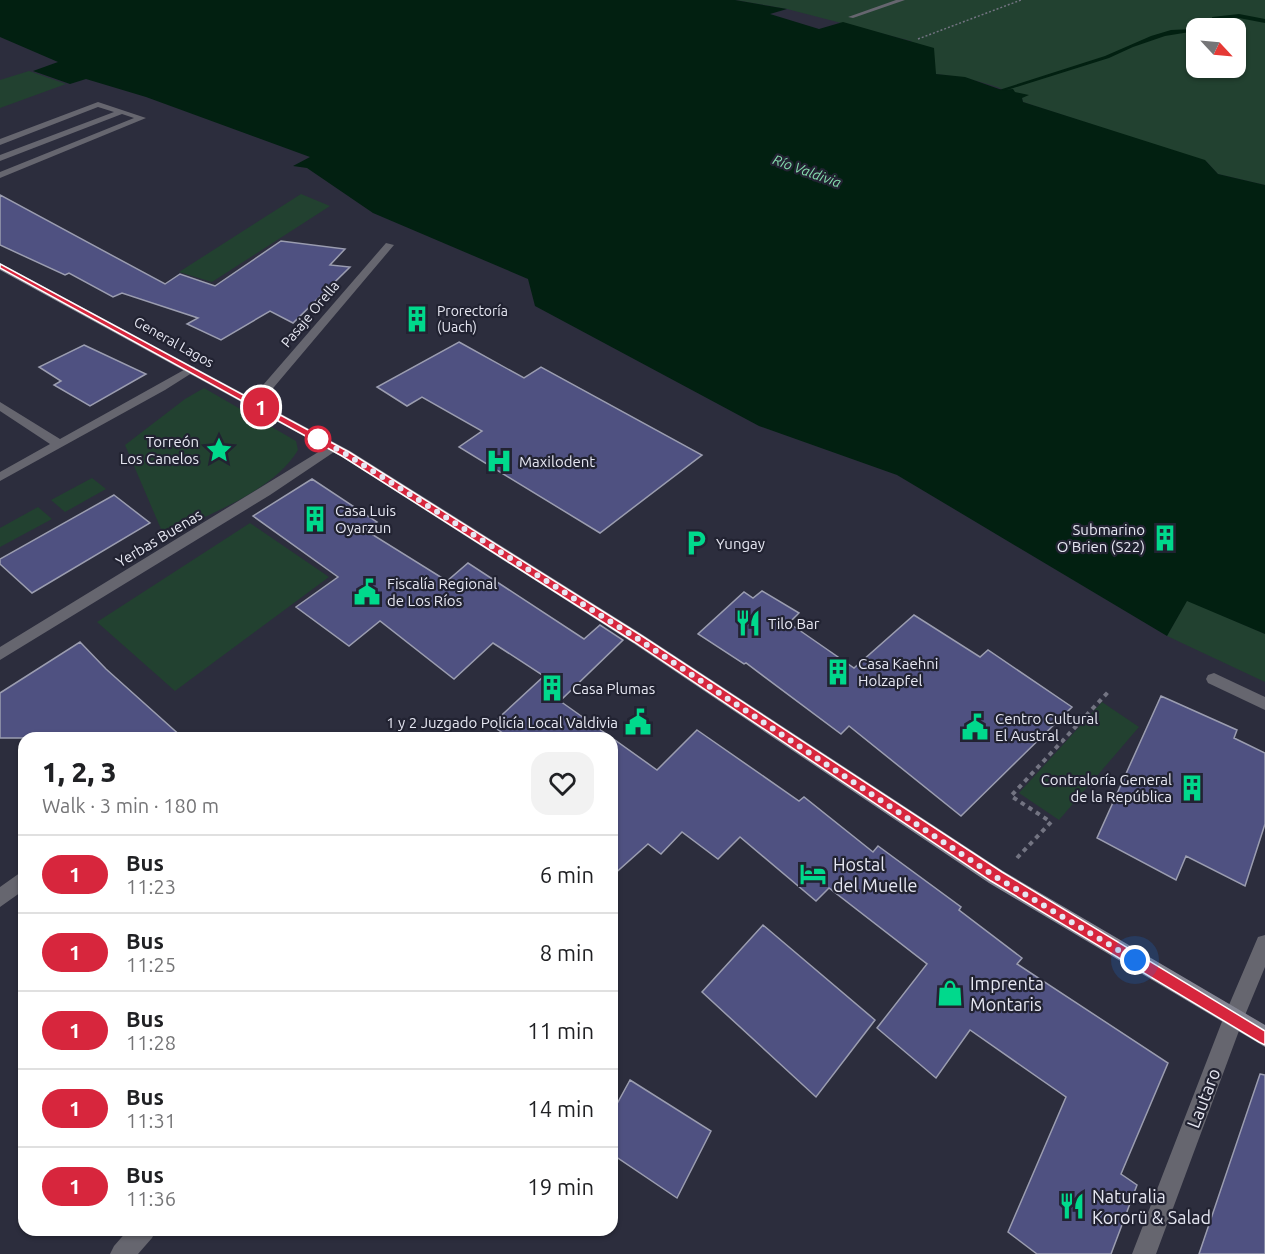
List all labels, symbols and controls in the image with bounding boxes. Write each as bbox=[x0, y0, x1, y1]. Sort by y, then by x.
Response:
north arrow bbox=[1186, 18, 1246, 78]
map controls bbox=[1186, 18, 1246, 78]
water label: Río Valdivia bbox=[771, 151, 844, 191]
street label: Pasaje Orella bbox=[278, 278, 342, 350]
place label: Prorectoría (Uach) bbox=[437, 303, 508, 335]
building icon: Prorectoría (Uach) bbox=[402, 304, 432, 334]
street label: General Lagos bbox=[131, 313, 217, 371]
line badge: 1 bbox=[242, 388, 280, 426]
text: 1 bbox=[255, 395, 267, 419]
unlabelled marker bbox=[305, 426, 331, 452]
place label: Torreón Los Canelos bbox=[120, 433, 199, 467]
place icon: Torreón Los Canelos bbox=[204, 435, 234, 465]
hospital icon: Maxilodent bbox=[484, 446, 514, 476]
place label: Maxilodent bbox=[519, 453, 595, 470]
place label: Casa Luis Oyarzun bbox=[335, 502, 396, 536]
building icon: Casa Luis Oyarzun bbox=[300, 504, 330, 534]
street label: Yerbas Buenas bbox=[113, 506, 205, 570]
place label: Submarino O'Brien (S22) bbox=[1057, 521, 1145, 555]
building icon: Submarino O'Brien (S22) bbox=[1150, 523, 1180, 553]
parking icon: Yungay bbox=[681, 528, 711, 558]
place label: Yungay bbox=[716, 535, 765, 552]
place label: Fiscalía Regional de Los Ríos bbox=[387, 575, 497, 609]
public building icon: Fiscalía Regional de Los Ríos bbox=[352, 577, 382, 607]
restaurant icon: Tilo Bar bbox=[733, 608, 763, 638]
place label: Tilo Bar bbox=[768, 615, 820, 632]
place label: Casa Kaehni Holzapfel bbox=[858, 655, 938, 689]
building icon: Casa Kaehni Holzapfel bbox=[823, 657, 853, 687]
building icon: Casa Plumas bbox=[537, 673, 567, 703]
place label: Casa Plumas bbox=[572, 680, 655, 697]
public building icon: 1 y 2 Juzgado Policía Local Valdivia bbox=[623, 707, 653, 737]
place label: Centro Cultural El Austral bbox=[995, 710, 1098, 744]
public building icon: Centro Cultural El Austral bbox=[960, 712, 990, 742]
place label: 1 y 2 Juzgado Policía Local Valdivia bbox=[386, 714, 618, 731]
button: heart bbox=[531, 752, 594, 815]
text: 1, 2, 3 bbox=[42, 756, 117, 787]
place label: Contraloría General de la República bbox=[1041, 771, 1172, 805]
building icon: Contraloría General de la República bbox=[1177, 773, 1207, 803]
text: Walk · 3 min · 180 m bbox=[42, 794, 219, 817]
text: Bus bbox=[126, 850, 164, 875]
place label: Hostal del Muelle bbox=[833, 854, 918, 895]
hotel icon: Hostal del Muelle bbox=[798, 859, 828, 889]
text: 1 bbox=[69, 862, 81, 886]
text: 6 min bbox=[540, 862, 594, 887]
text: 11:23 bbox=[126, 875, 176, 898]
text: Bus bbox=[126, 928, 164, 953]
text: 1 bbox=[69, 940, 81, 964]
text: 8 min bbox=[540, 940, 594, 965]
your location bbox=[1120, 945, 1150, 975]
text: 11:25 bbox=[126, 953, 176, 976]
place label: Imprenta Montaris bbox=[970, 973, 1044, 1014]
shop icon: Imprenta Montaris bbox=[935, 978, 965, 1008]
text: Bus bbox=[126, 1006, 164, 1031]
text: 1 bbox=[69, 1018, 81, 1042]
text: 11 min bbox=[527, 1018, 594, 1043]
text: 11:28 bbox=[126, 1031, 176, 1054]
street label: Lautaro bbox=[1182, 1065, 1224, 1131]
text: Bus bbox=[126, 1084, 164, 1109]
text: 1 bbox=[69, 1096, 81, 1120]
text: 14 min bbox=[527, 1096, 594, 1121]
text: 11:31 bbox=[126, 1109, 176, 1132]
text: Bus bbox=[126, 1162, 164, 1187]
text: 1 bbox=[69, 1174, 81, 1198]
text: 19 min bbox=[527, 1174, 594, 1199]
place label: Naturalia Kororü & Salad bbox=[1092, 1186, 1211, 1227]
text: 11:36 bbox=[126, 1187, 176, 1210]
restaurant icon: Naturalia Kororü & Salad bbox=[1057, 1191, 1087, 1221]

